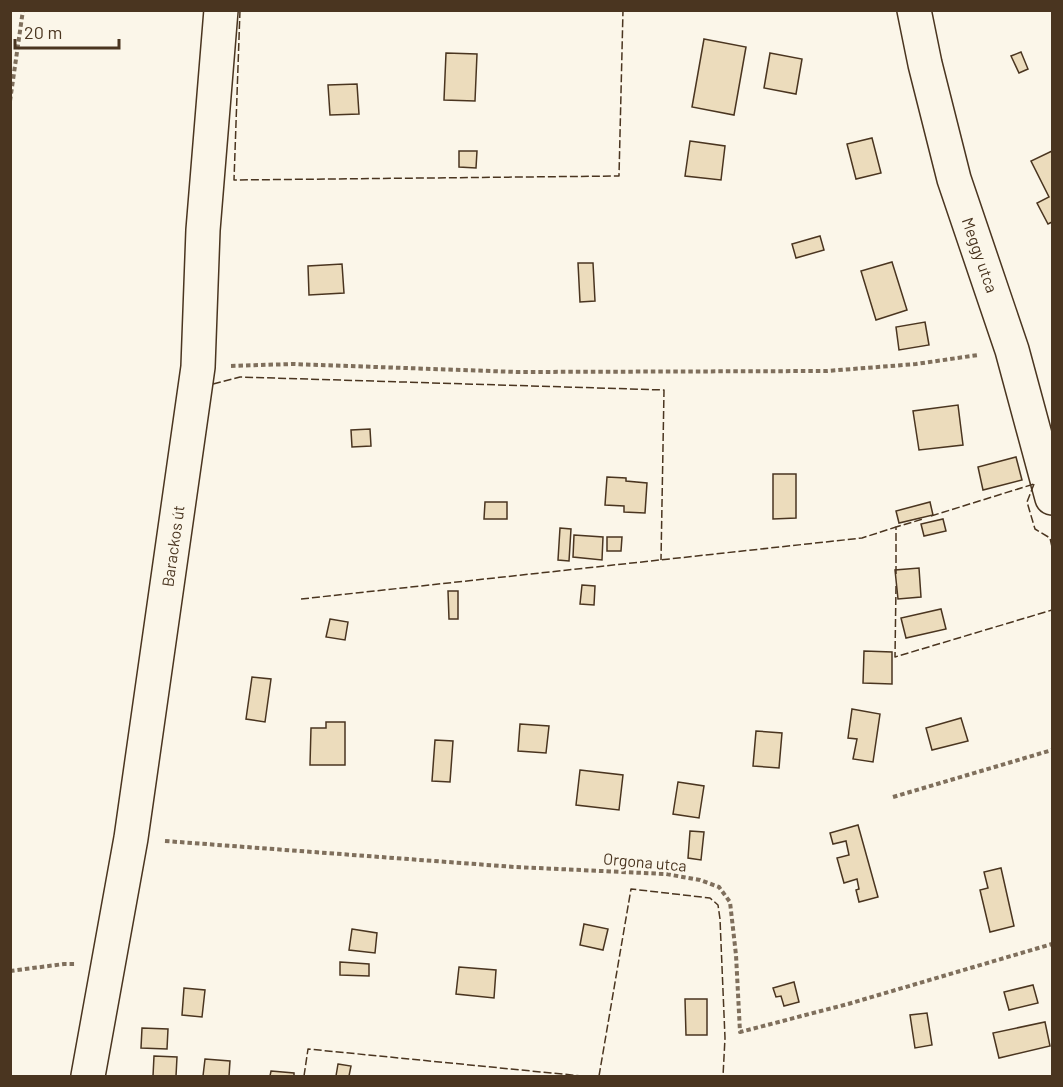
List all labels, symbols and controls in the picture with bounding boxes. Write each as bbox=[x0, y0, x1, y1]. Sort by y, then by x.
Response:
scale bar bbox=[15, 12, 118, 50]
text: 20 m bbox=[24, 21, 62, 43]
street label: Meggy utca bbox=[959, 215, 1002, 295]
street label: Barackos út bbox=[157, 504, 188, 588]
street label: Orgona utca bbox=[603, 848, 687, 875]

